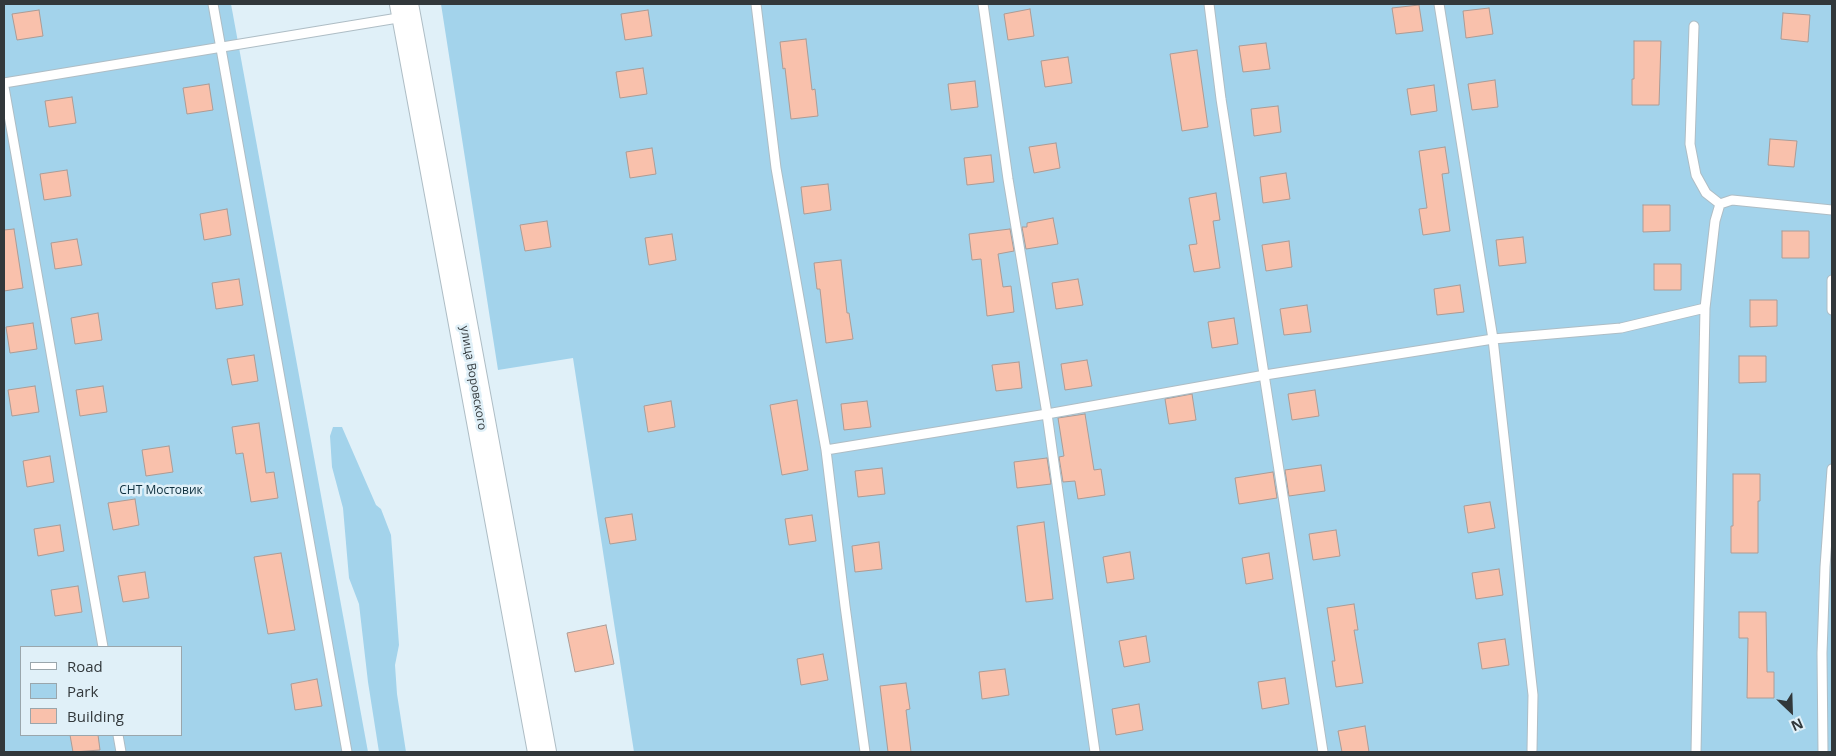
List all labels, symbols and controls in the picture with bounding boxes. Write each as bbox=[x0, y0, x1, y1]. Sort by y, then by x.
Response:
street label: улица Воровского bbox=[457, 325, 489, 431]
park label: СНТ Мостовик bbox=[119, 484, 203, 498]
legend bbox=[20, 646, 182, 736]
text: Road bbox=[67, 656, 103, 676]
text: Park bbox=[67, 681, 98, 701]
north arrow bbox=[1766, 686, 1816, 736]
text: Building bbox=[67, 706, 124, 726]
text: N bbox=[1788, 714, 1806, 736]

